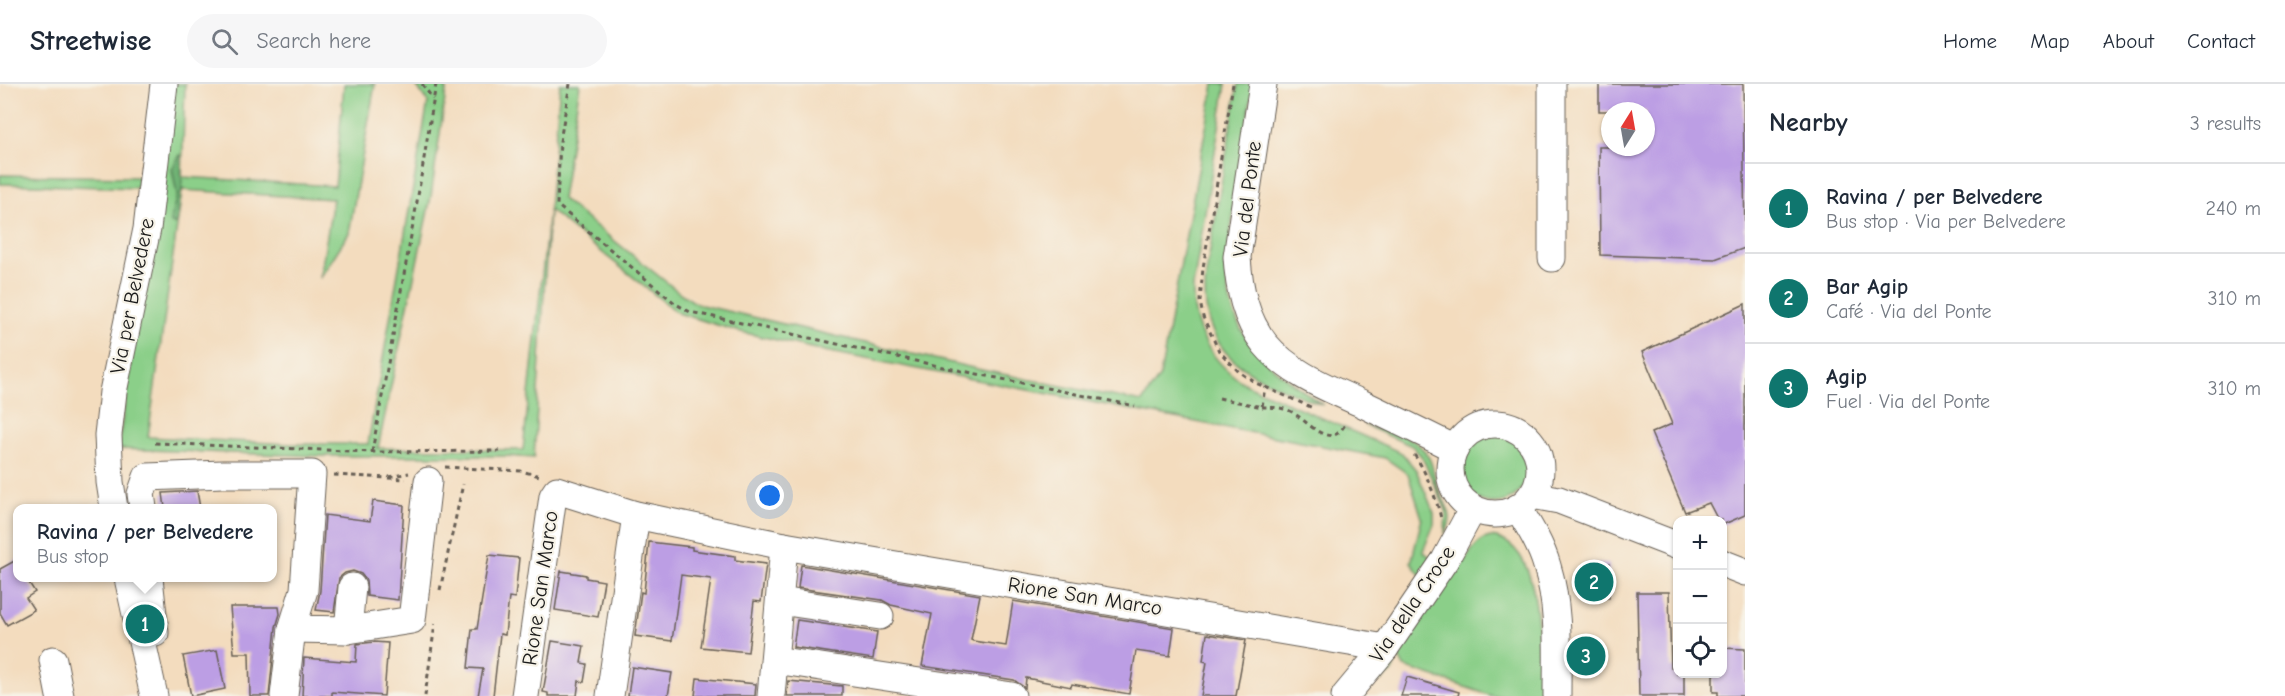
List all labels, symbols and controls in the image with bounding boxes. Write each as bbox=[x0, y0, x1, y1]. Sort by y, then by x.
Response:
search box bbox=[187, 14, 607, 68]
text: Streetwise bbox=[30, 25, 151, 57]
icon: search bbox=[208, 25, 241, 58]
text: Search here bbox=[256, 28, 371, 54]
text: Home bbox=[1943, 29, 1997, 53]
text: Map bbox=[2030, 29, 2070, 53]
text: About bbox=[2103, 29, 2154, 53]
text: Contact bbox=[2187, 29, 2255, 53]
north arrow bbox=[1601, 102, 1655, 156]
text: Nearby bbox=[1769, 108, 1848, 138]
text: 3 results bbox=[2190, 112, 2261, 135]
street label: Via del Ponte bbox=[1228, 140, 1266, 258]
text: Ravina / per Belvedere bbox=[1826, 184, 2043, 210]
text: 1 bbox=[1785, 197, 1792, 220]
text: 240 m bbox=[2206, 197, 2261, 220]
text: Bus stop · Via per Belvedere bbox=[1826, 210, 2066, 233]
street label: Via per Belvedere bbox=[105, 216, 159, 376]
text: Bar Agip bbox=[1826, 274, 1908, 300]
text: 2 bbox=[1784, 287, 1793, 310]
text: 310 m bbox=[2208, 287, 2261, 310]
text: Café · Via del Ponte bbox=[1826, 300, 1992, 323]
text: Agip bbox=[1826, 364, 1867, 390]
text: 3 bbox=[1784, 377, 1793, 400]
text: 310 m bbox=[2208, 377, 2261, 400]
text: Fuel · Via del Ponte bbox=[1826, 390, 1990, 413]
your location bbox=[755, 481, 784, 510]
popup bbox=[13, 504, 277, 582]
street label: Rione San Marco bbox=[517, 509, 563, 667]
map controls bbox=[1673, 516, 1727, 678]
button: + bbox=[1673, 516, 1727, 570]
text: Ravina / per Belvedere bbox=[37, 519, 253, 545]
street label: Via della Croce bbox=[1364, 541, 1460, 667]
text: Bus stop bbox=[37, 545, 109, 568]
pin: 2 bbox=[1574, 560, 1614, 604]
button: − bbox=[1673, 570, 1727, 624]
street label: Rione San Marco bbox=[1006, 572, 1164, 620]
pin: 1 bbox=[126, 602, 164, 646]
button: locate bbox=[1673, 624, 1727, 678]
pin: 3 bbox=[1566, 634, 1606, 678]

